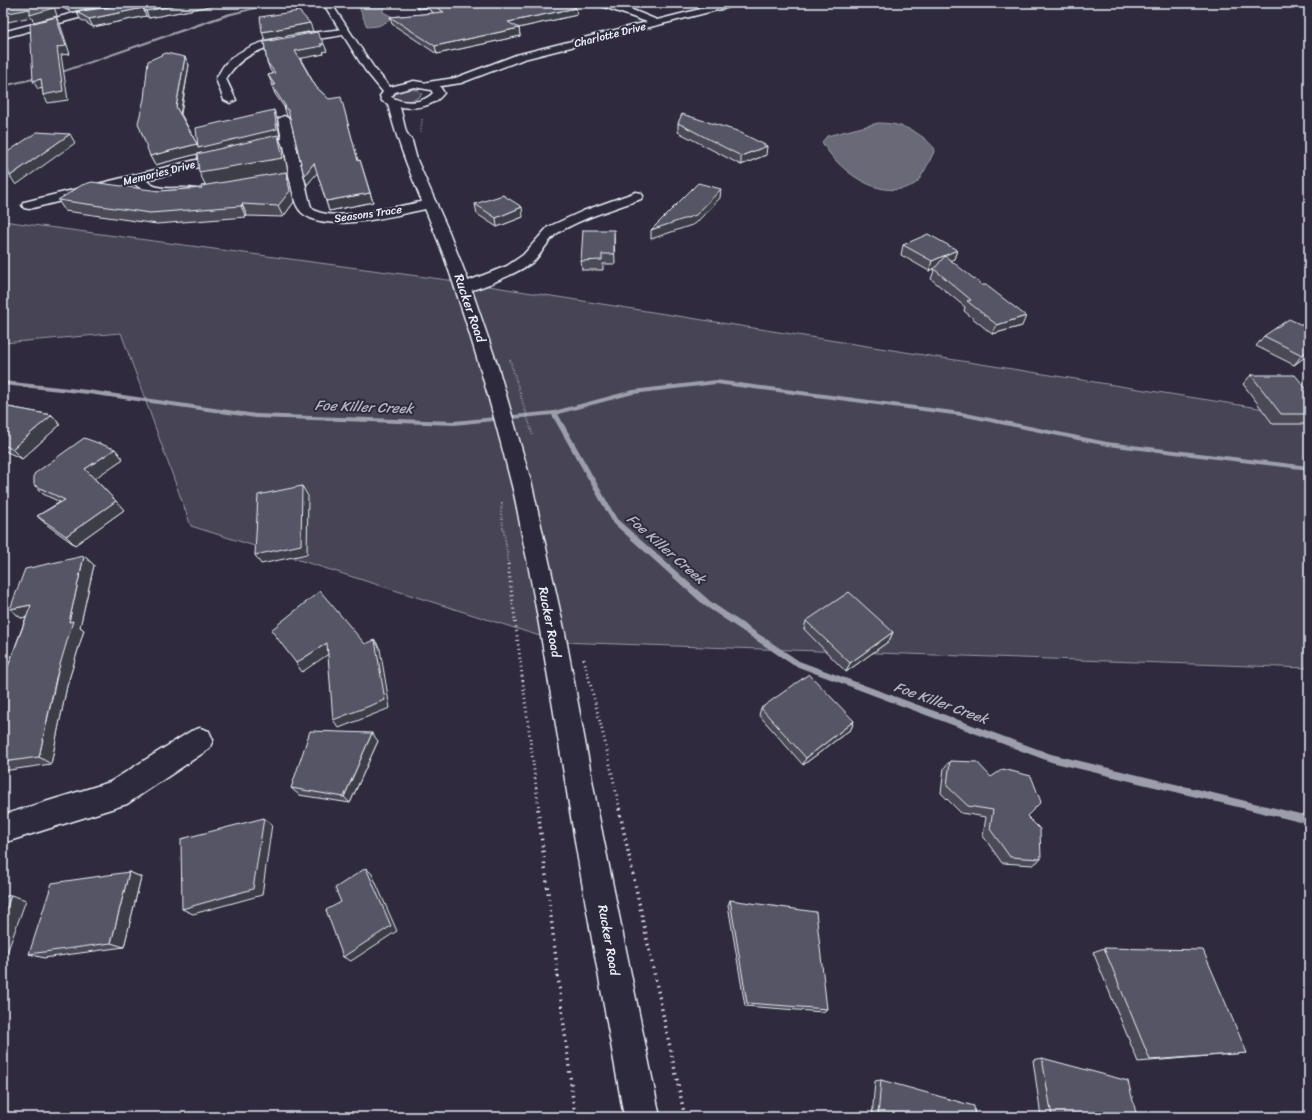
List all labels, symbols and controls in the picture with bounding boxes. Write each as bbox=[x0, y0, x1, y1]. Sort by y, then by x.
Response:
street label: Charlotte Drive bbox=[572, 17, 648, 53]
street label: Memories Drive bbox=[121, 155, 198, 191]
street label: Seasons Trace bbox=[333, 200, 403, 228]
street label: Rucker Road bbox=[448, 271, 493, 347]
water label: Foe Killer Creek bbox=[314, 393, 415, 421]
water label: Foe Killer Creek bbox=[621, 507, 712, 592]
street label: Rucker Road bbox=[532, 585, 568, 660]
water label: Foe Killer Creek bbox=[891, 674, 993, 732]
street label: Rucker Road bbox=[591, 903, 627, 978]

